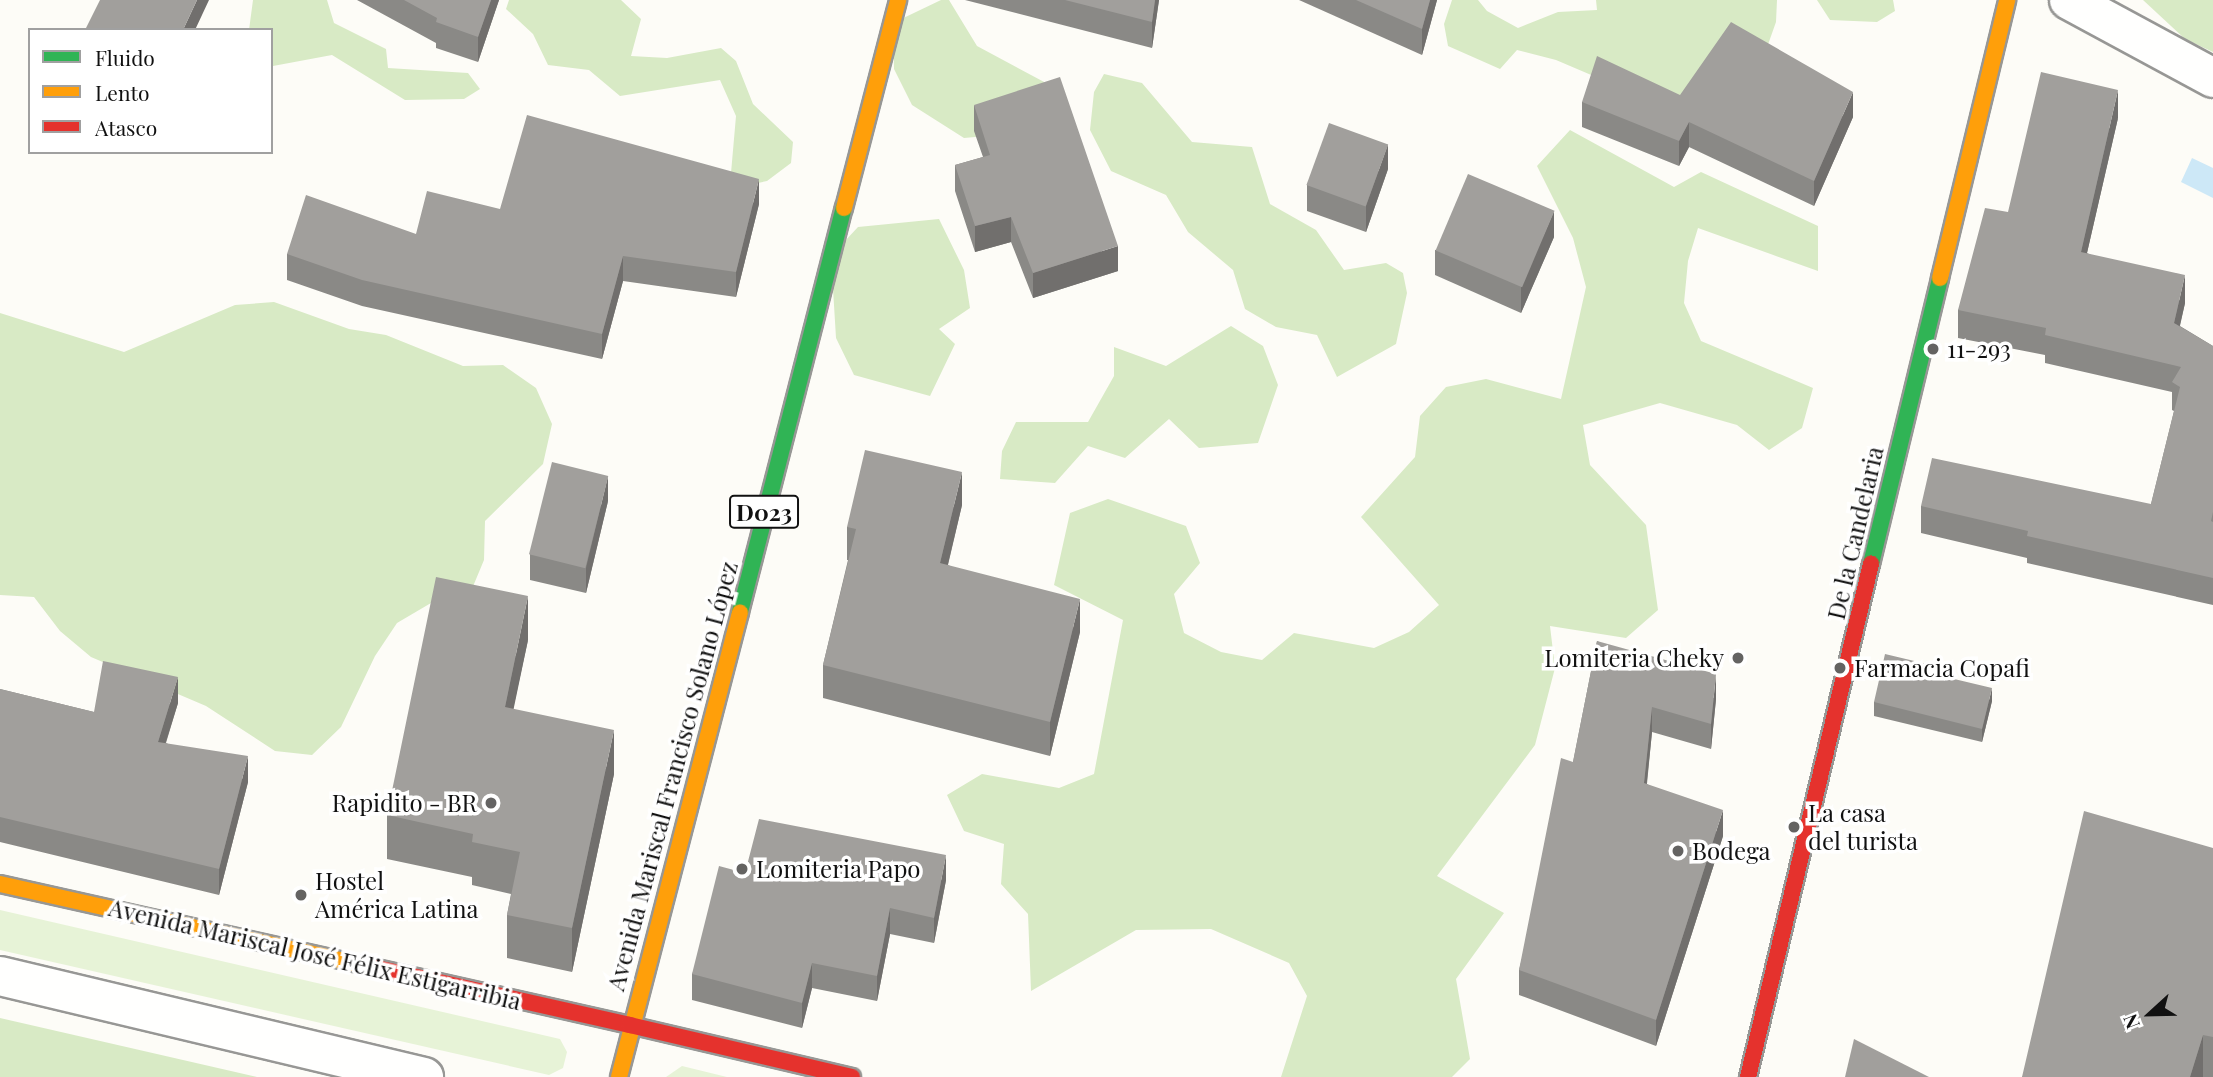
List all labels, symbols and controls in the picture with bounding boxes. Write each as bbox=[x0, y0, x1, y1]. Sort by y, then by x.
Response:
legend bbox=[28, 28, 273, 154]
text: Fluido bbox=[95, 43, 155, 71]
text: Lento bbox=[95, 78, 149, 106]
text: Atasco bbox=[95, 113, 157, 141]
place label: 11-293 bbox=[1947, 335, 2011, 363]
marker: 11-293 bbox=[1925, 341, 1941, 357]
street label: De la Candelaria bbox=[1821, 443, 1889, 623]
road number: D023 bbox=[729, 492, 799, 532]
street label: Avenida Mariscal Francisco Solano López bbox=[601, 558, 743, 994]
place label: Lomiteria Cheky bbox=[1544, 644, 1724, 672]
marker: Lomiteria Cheky bbox=[1730, 650, 1746, 666]
place label: Farmacia Copafi bbox=[1854, 654, 2030, 682]
marker: Farmacia Copafi bbox=[1832, 660, 1848, 676]
place label: Rapidito - BR bbox=[332, 789, 477, 817]
marker: Rapidito - BR bbox=[483, 795, 499, 811]
place label: La casa del turista bbox=[1808, 799, 1918, 855]
marker: La casa del turista bbox=[1786, 819, 1802, 835]
place label: Bodega bbox=[1692, 837, 1771, 865]
marker: Bodega bbox=[1670, 843, 1686, 859]
place label: Lomiteria Papo bbox=[756, 855, 921, 883]
marker: Lomiteria Papo bbox=[734, 861, 750, 877]
place label: Hostel América Latina bbox=[315, 867, 479, 923]
marker: Hostel América Latina bbox=[293, 887, 309, 903]
street label: Avenida Mariscal José Félix Estigarribia bbox=[106, 892, 524, 1016]
north arrow bbox=[2115, 979, 2185, 1049]
text: N bbox=[2116, 1011, 2145, 1033]

